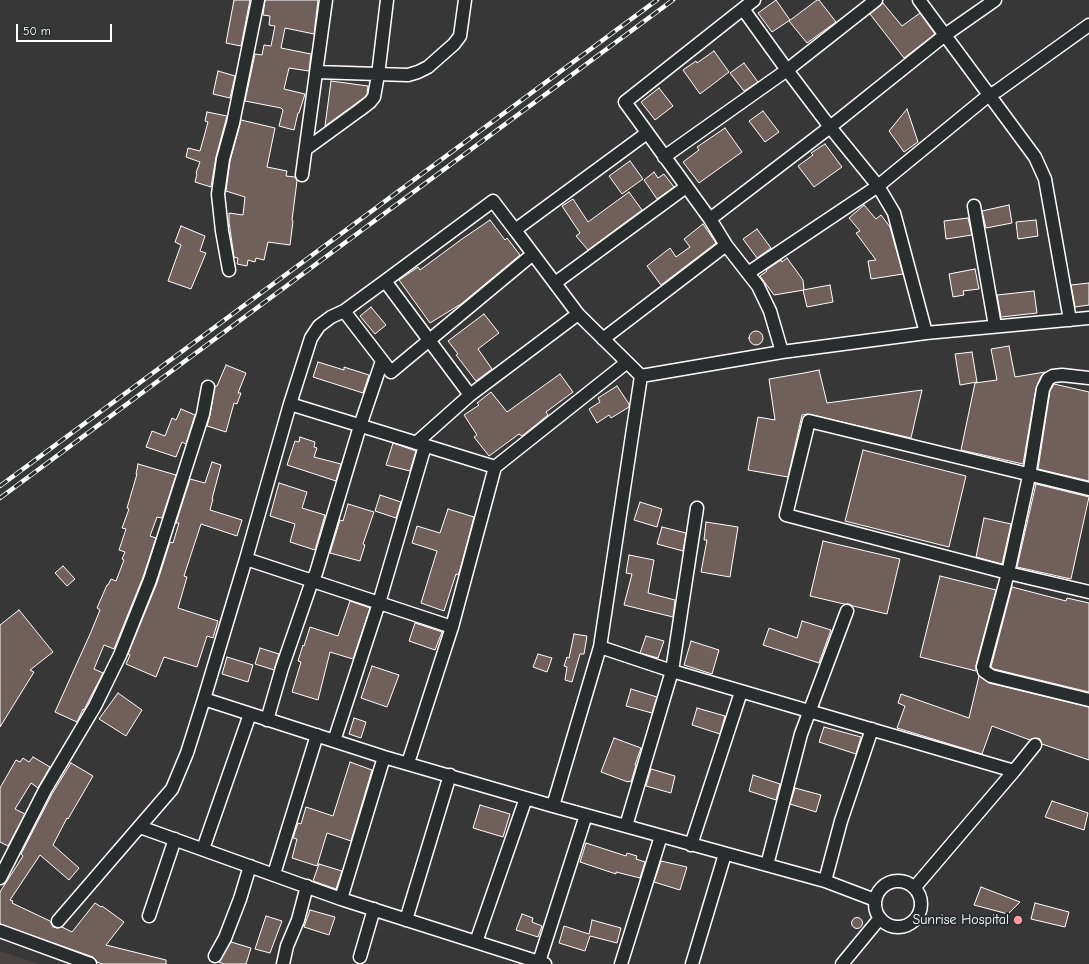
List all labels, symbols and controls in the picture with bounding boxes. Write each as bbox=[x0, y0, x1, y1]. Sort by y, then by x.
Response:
scale bar bbox=[18, 16, 114, 42]
text: 50 m bbox=[23, 24, 51, 38]
place label: Sunrise Hospital bbox=[912, 912, 1009, 928]
marker: Sunrise Hospital bbox=[1012, 914, 1024, 926]

